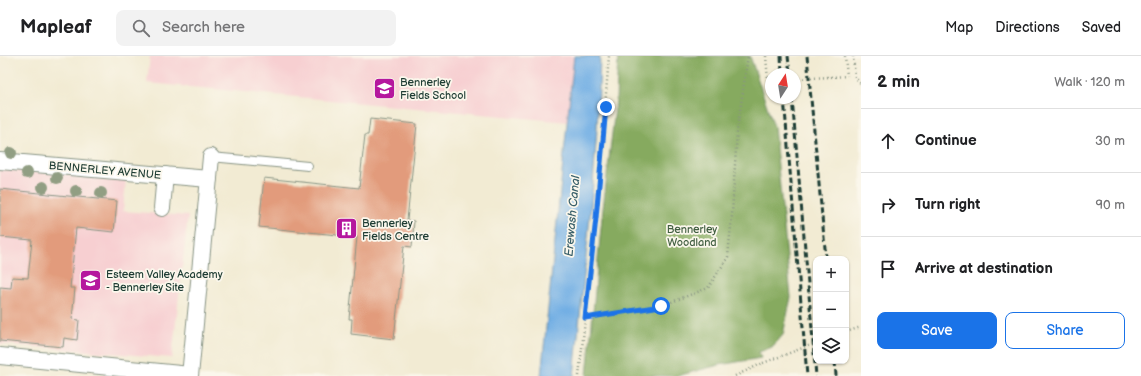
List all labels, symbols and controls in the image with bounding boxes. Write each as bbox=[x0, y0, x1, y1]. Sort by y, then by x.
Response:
search box bbox=[116, 10, 396, 46]
text: Mapleaf bbox=[20, 16, 92, 39]
icon: search bbox=[130, 17, 152, 39]
text: Search here bbox=[162, 18, 245, 37]
text: Map bbox=[945, 19, 973, 36]
text: Directions bbox=[995, 19, 1060, 36]
text: Saved bbox=[1082, 19, 1121, 36]
north arrow bbox=[765, 68, 801, 104]
text: 2 min bbox=[877, 72, 920, 92]
text: Walk · 120 m bbox=[1054, 74, 1125, 90]
school or university icon: Bennerley Fields School bbox=[371, 75, 397, 101]
place label: Bennerley Fields School bbox=[400, 76, 466, 102]
route end bbox=[597, 98, 615, 116]
icon: ahead bbox=[877, 130, 899, 152]
text: Continue bbox=[915, 131, 977, 150]
text: 30 m bbox=[1095, 133, 1125, 149]
street label: BENNERLEY AVENUE bbox=[48, 159, 162, 182]
water label: Erewash Canal bbox=[561, 174, 584, 257]
icon: right bbox=[877, 194, 899, 216]
text: Turn right bbox=[915, 195, 980, 214]
text: 90 m bbox=[1096, 197, 1125, 213]
building icon: Bennerley Fields Centre bbox=[333, 216, 359, 242]
place label: Bennerley Fields Centre bbox=[362, 217, 429, 243]
park label: Bennerley Woodland bbox=[667, 223, 717, 249]
map controls bbox=[813, 256, 849, 364]
button: + bbox=[813, 256, 849, 292]
icon: arrive bbox=[877, 258, 899, 280]
text: Arrive at destination bbox=[915, 259, 1053, 278]
school or university icon: Esteem Valley Academy - Bennerley Site bbox=[77, 267, 103, 293]
place label: Esteem Valley Academy - Bennerley Site bbox=[106, 268, 223, 294]
button: − bbox=[813, 292, 849, 328]
route start bbox=[652, 297, 670, 315]
button: Save bbox=[877, 312, 997, 349]
button: Share bbox=[1005, 312, 1125, 349]
button: layers bbox=[813, 328, 849, 364]

